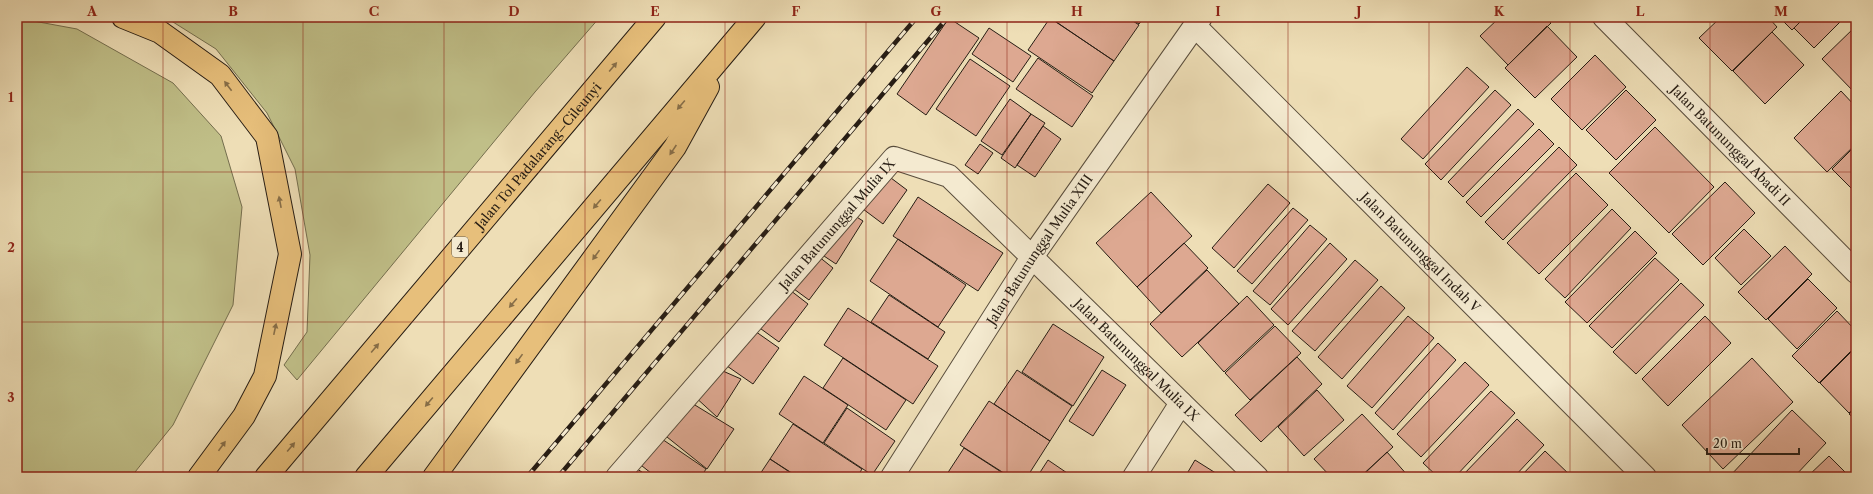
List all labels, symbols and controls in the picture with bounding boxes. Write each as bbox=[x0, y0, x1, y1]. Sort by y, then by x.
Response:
text: A bbox=[86, 3, 98, 19]
text: B bbox=[228, 3, 238, 19]
text: C bbox=[369, 3, 379, 19]
text: D bbox=[508, 3, 520, 19]
text: E bbox=[650, 3, 660, 19]
text: F bbox=[792, 3, 801, 19]
text: G bbox=[930, 3, 942, 19]
text: H bbox=[1071, 3, 1083, 19]
text: I bbox=[1215, 3, 1221, 19]
text: J bbox=[1354, 3, 1362, 19]
text: K bbox=[1494, 3, 1505, 19]
text: L bbox=[1636, 3, 1645, 19]
text: M bbox=[1774, 3, 1788, 19]
one-way arrow bbox=[608, 62, 617, 73]
street label: Jalan Tol Padalarang–Cileunyi bbox=[470, 79, 604, 234]
street label: Jalan Batununggal Abadi II bbox=[1666, 80, 1794, 209]
one-way arrow bbox=[224, 81, 233, 92]
text: 1 bbox=[8, 89, 14, 105]
one-way arrow bbox=[677, 99, 686, 110]
one-way arrow bbox=[669, 144, 677, 155]
street label: Jalan Batununggal Mulia IX bbox=[774, 155, 898, 294]
street label: Jalan Batununggal Mulia XIII bbox=[982, 171, 1096, 329]
street label: Jalan Batununggal Indah V bbox=[1356, 187, 1484, 316]
one-way arrow bbox=[277, 196, 283, 208]
one-way arrow bbox=[593, 198, 602, 209]
road number: 4 bbox=[452, 237, 468, 257]
text: 2 bbox=[7, 239, 15, 255]
one-way arrow bbox=[592, 249, 600, 260]
street label: Jalan Batununggal Mulia IX bbox=[1070, 294, 1203, 425]
one-way arrow bbox=[509, 298, 518, 308]
one-way arrow bbox=[272, 323, 278, 335]
one-way arrow bbox=[370, 343, 379, 353]
one-way arrow bbox=[515, 354, 523, 365]
text: 3 bbox=[7, 389, 15, 405]
one-way arrow bbox=[425, 397, 434, 408]
scale bar bbox=[1707, 430, 1799, 456]
text: 20 m bbox=[1713, 436, 1742, 451]
one-way arrow bbox=[218, 440, 226, 451]
one-way arrow bbox=[286, 442, 295, 453]

